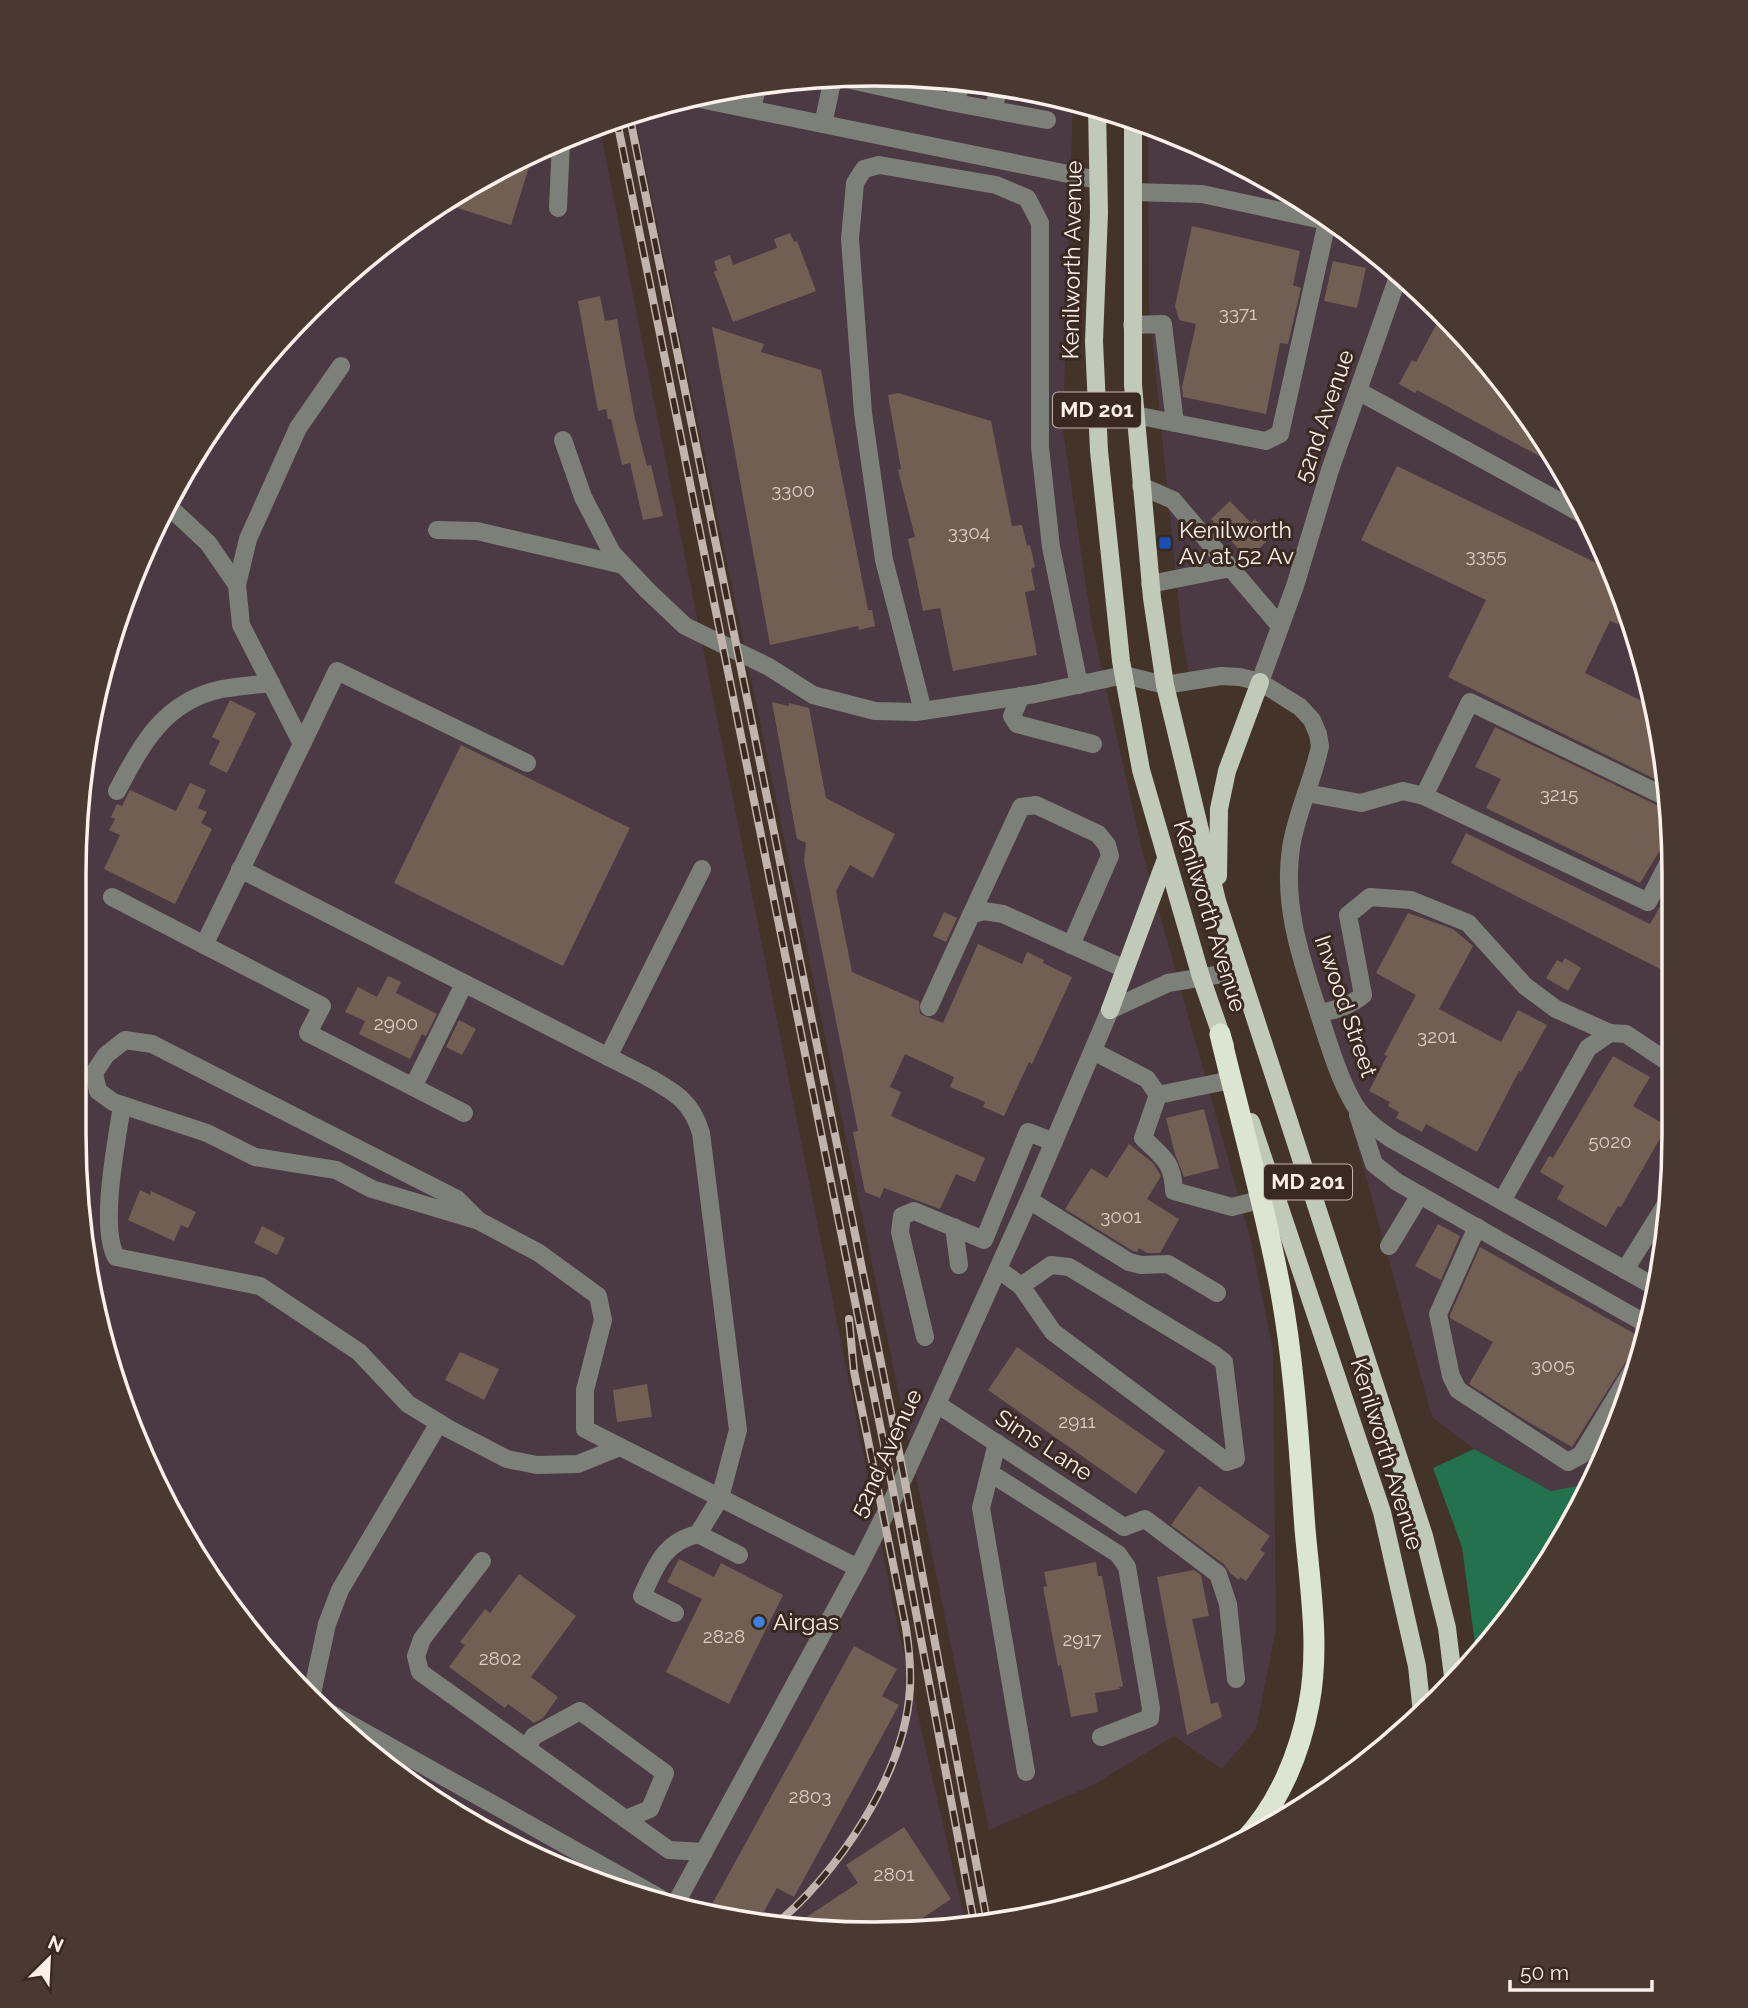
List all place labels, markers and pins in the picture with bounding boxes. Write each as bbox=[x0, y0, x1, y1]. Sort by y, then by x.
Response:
place label: Kenilworth Av at 52 Av bbox=[1179, 516, 1294, 569]
marker: Kenilworth Av at 52 Av bbox=[1157, 535, 1173, 551]
place label: Airgas bbox=[773, 1608, 839, 1635]
marker: Airgas bbox=[751, 1614, 767, 1630]

